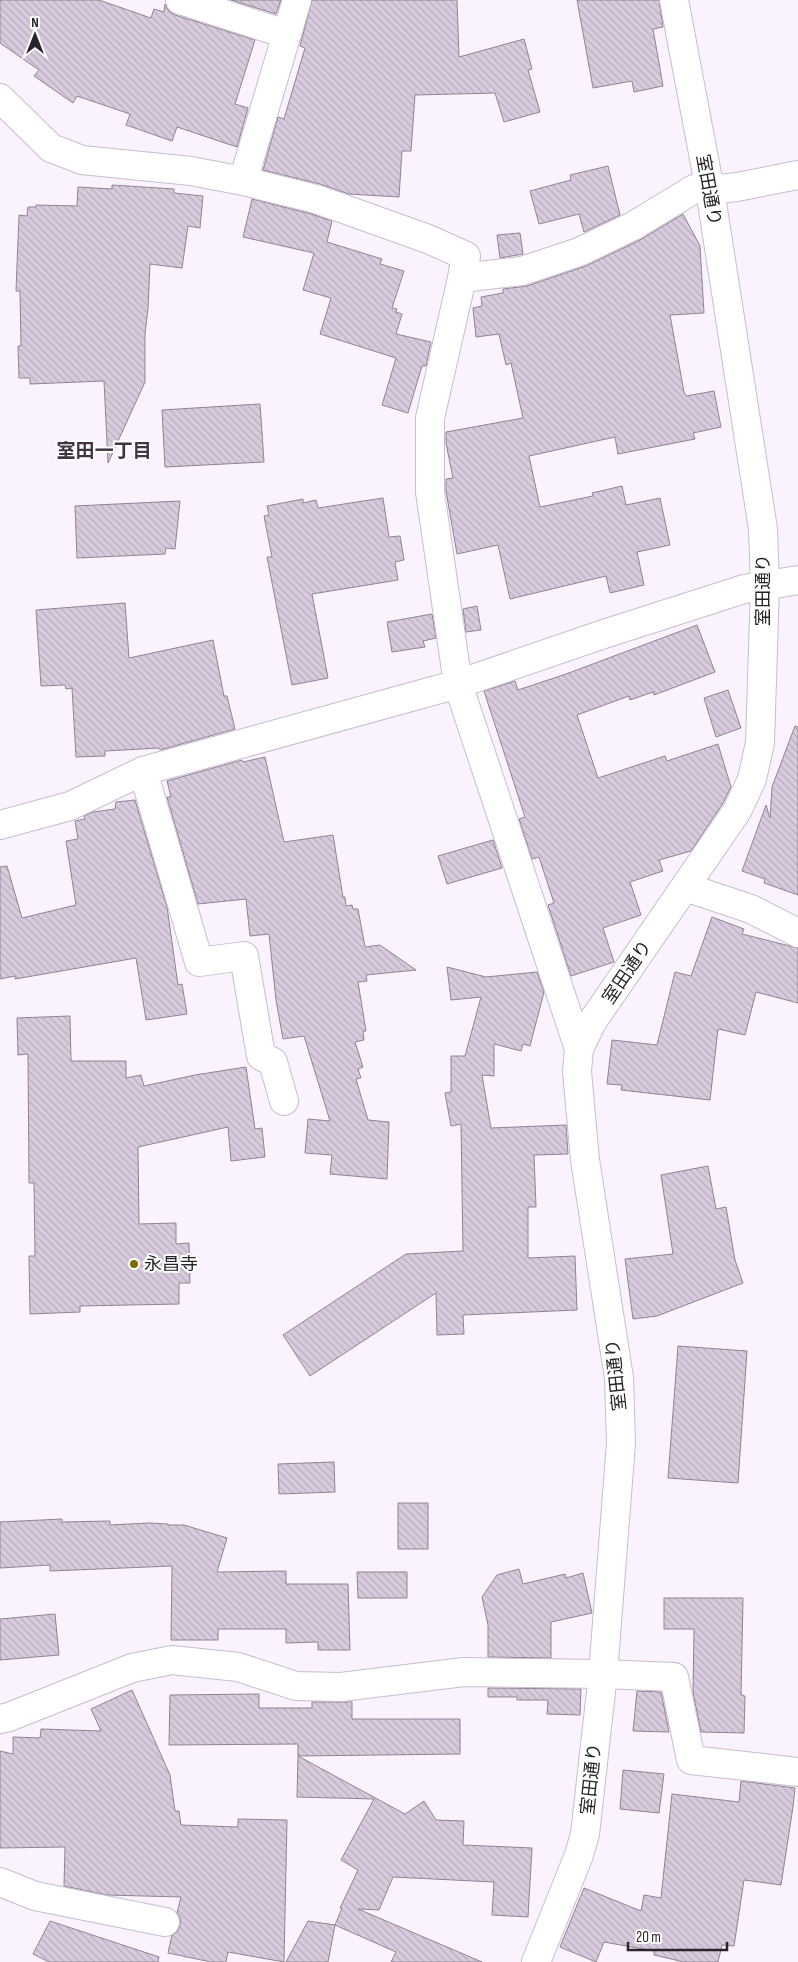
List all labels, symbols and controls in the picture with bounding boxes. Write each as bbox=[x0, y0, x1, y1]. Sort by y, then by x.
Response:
north arrow bbox=[10, 10, 60, 60]
text: N bbox=[31, 14, 39, 31]
street label: 室田通り bbox=[692, 153, 725, 227]
district label: 室田一丁目 bbox=[56, 440, 152, 463]
street label: 室田通り bbox=[753, 554, 774, 626]
street label: 室田通り bbox=[599, 937, 656, 1008]
place label: 永昌寺 bbox=[144, 1254, 198, 1275]
marker: 永昌寺 bbox=[128, 1258, 140, 1270]
street label: 室田通り bbox=[602, 1338, 631, 1412]
street label: 室田通り bbox=[577, 1742, 606, 1816]
scale bar bbox=[628, 1920, 727, 1952]
text: 20 m bbox=[636, 1928, 661, 1947]

